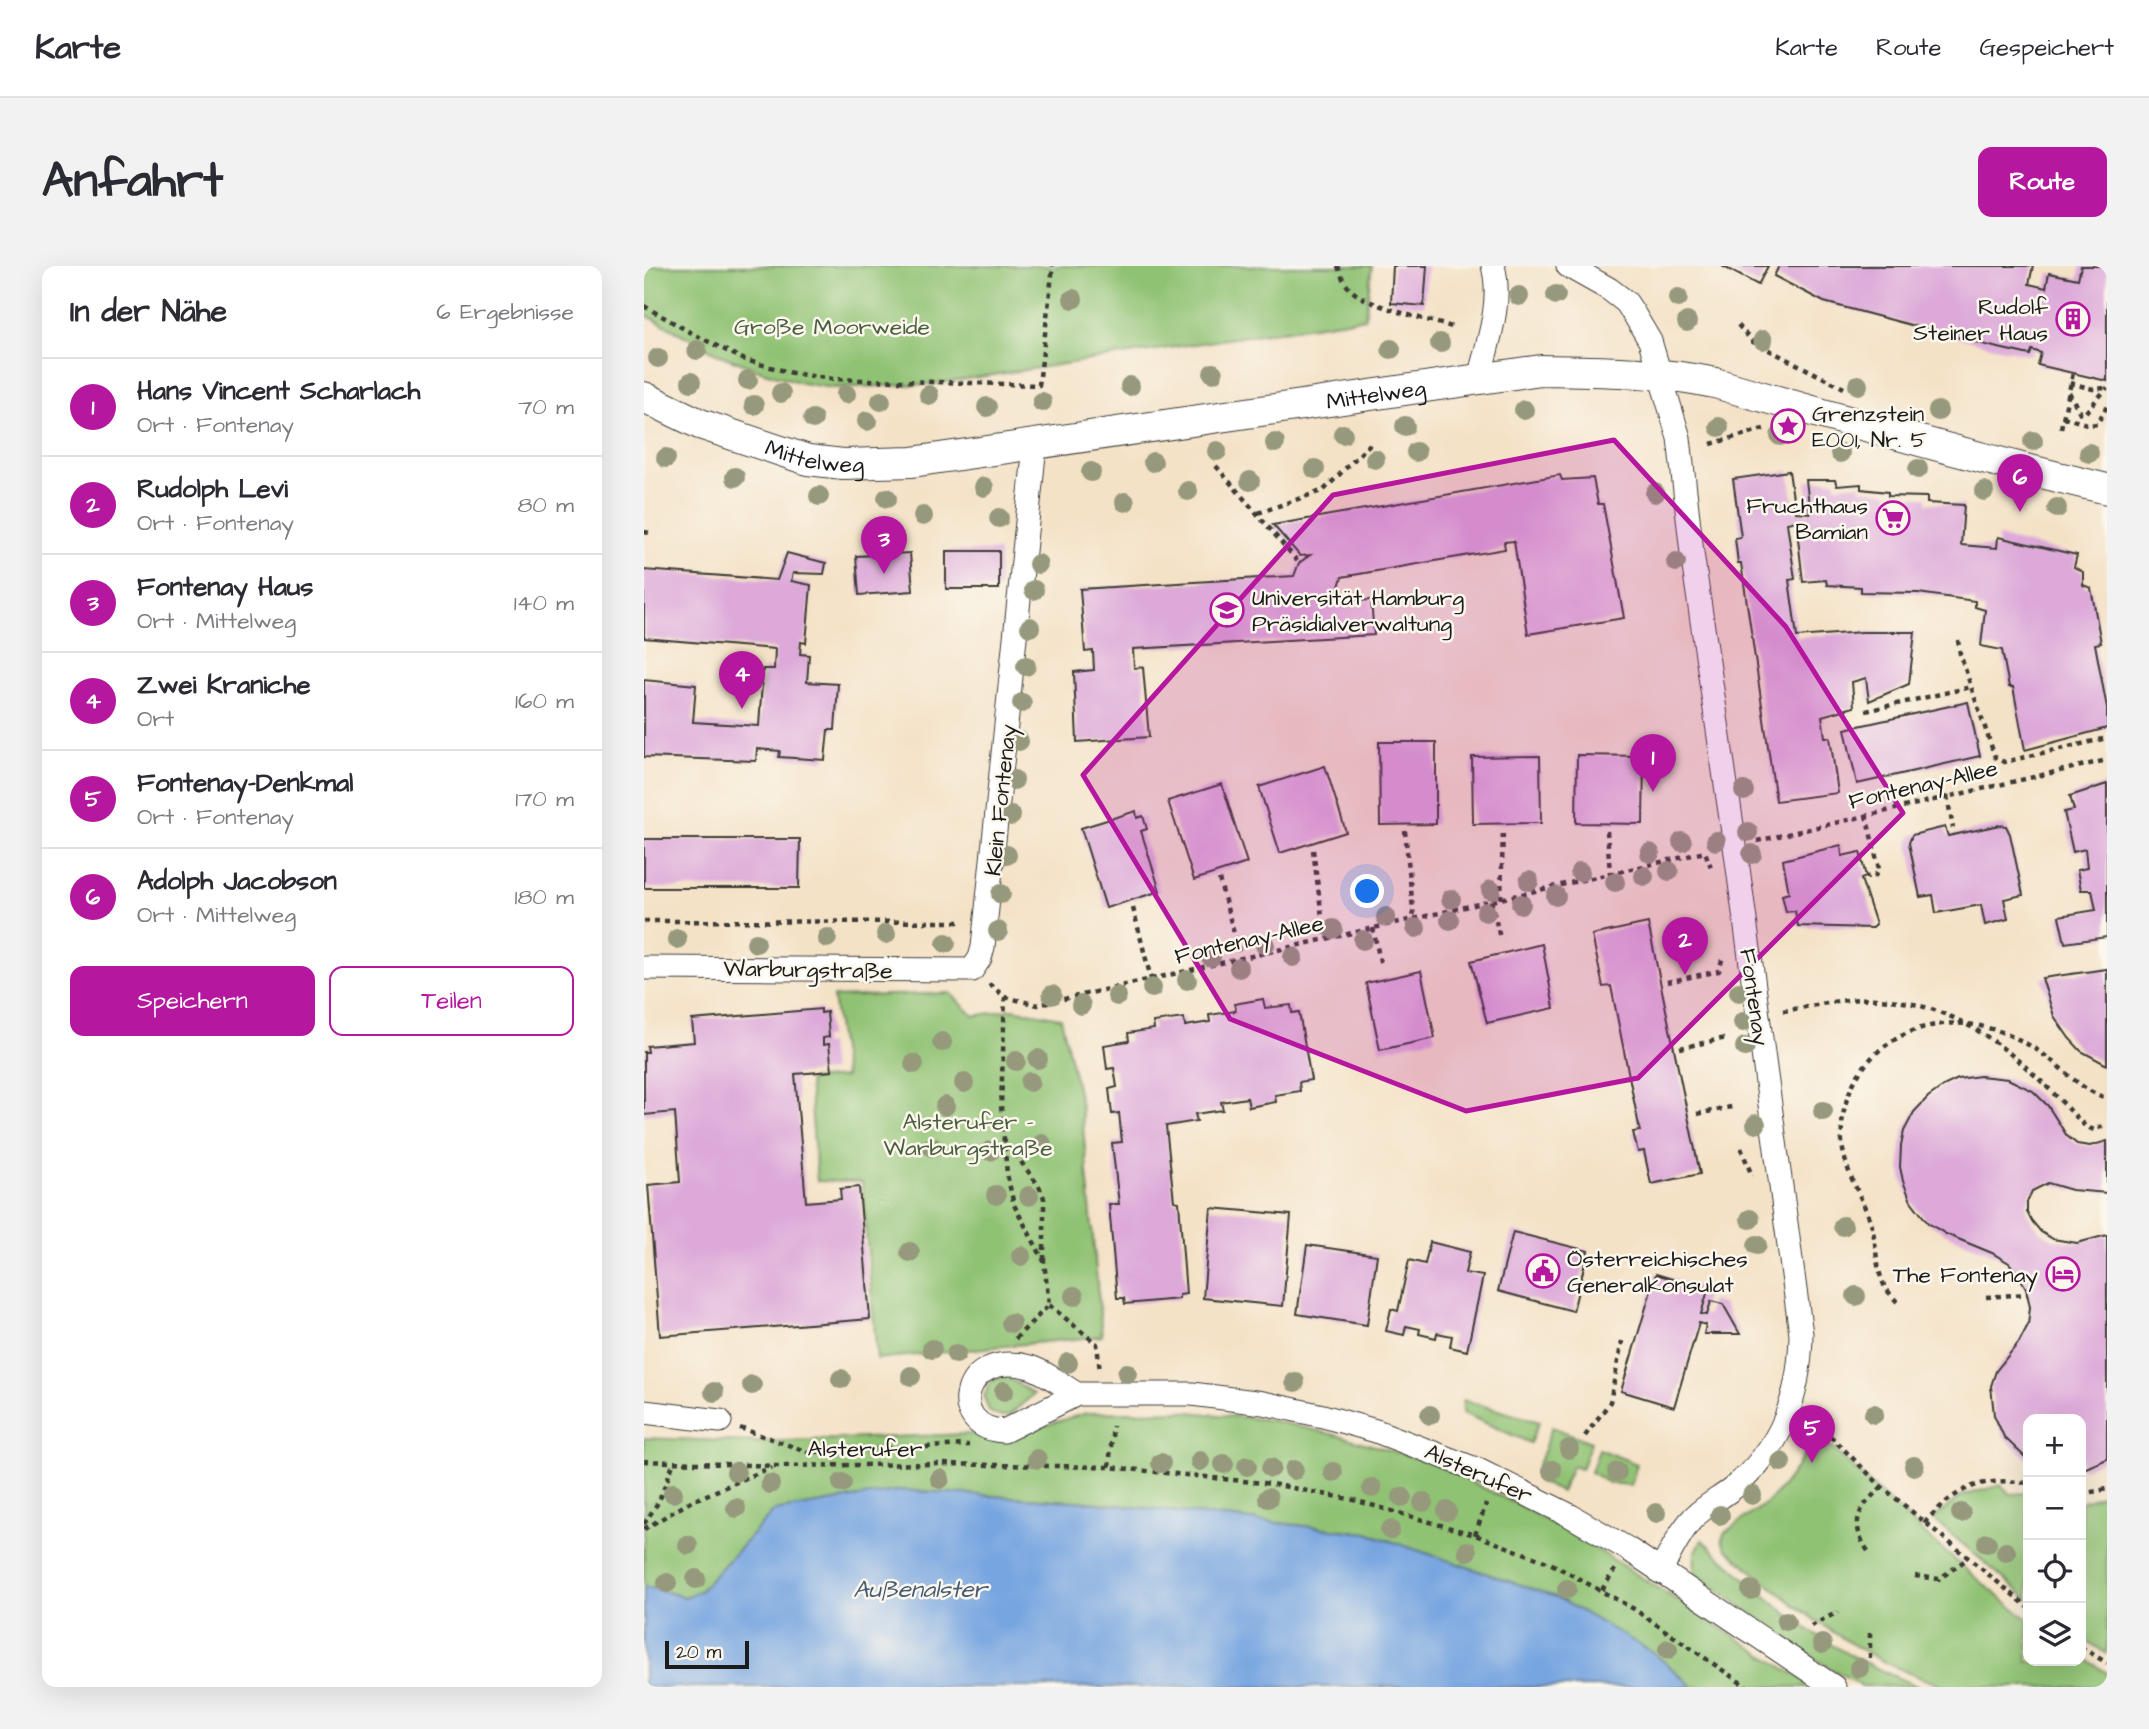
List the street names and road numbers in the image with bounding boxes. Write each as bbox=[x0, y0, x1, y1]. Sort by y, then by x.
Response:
street label: Mittelweg bbox=[1324, 372, 1428, 418]
street label: Mittelweg bbox=[761, 432, 864, 482]
street label: Klein Fontenay bbox=[977, 722, 1026, 878]
street label: Fontenay-Allee bbox=[1846, 752, 2001, 819]
street label: Fontenay-Allee bbox=[1172, 907, 1327, 974]
street label: Fontenay bbox=[1730, 946, 1777, 1048]
street label: Warburgstraße bbox=[723, 953, 893, 988]
street label: Alsterufer bbox=[808, 1433, 923, 1465]
street label: Alsterufer bbox=[1420, 1436, 1538, 1512]

